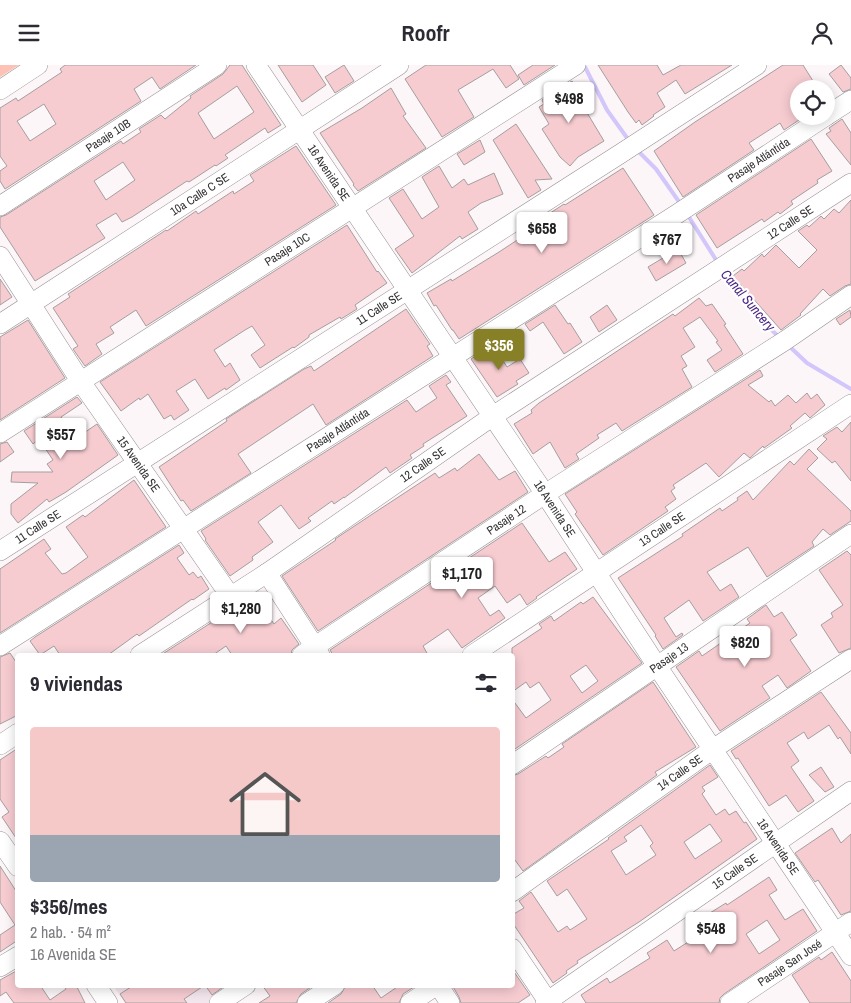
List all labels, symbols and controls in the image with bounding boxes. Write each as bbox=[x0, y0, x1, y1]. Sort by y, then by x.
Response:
text: Roofr bbox=[401, 18, 450, 48]
icon: menu bbox=[15, 19, 43, 47]
icon: person bbox=[808, 19, 836, 47]
map controls bbox=[790, 80, 835, 125]
button: locate bbox=[790, 80, 835, 125]
pin: $498 bbox=[539, 82, 599, 124]
text: $498 bbox=[554, 87, 584, 109]
street label: Pasaje 10B bbox=[83, 115, 134, 156]
street label: Pasaje Atlántida bbox=[725, 134, 793, 186]
street label: 16 Avenida SE bbox=[304, 141, 353, 204]
street label: 10a Calle C SE bbox=[167, 169, 232, 219]
street label: 12 Calle SE bbox=[764, 202, 816, 243]
pin: $658 bbox=[512, 211, 572, 254]
text: $658 bbox=[527, 217, 557, 239]
pin: $767 bbox=[637, 223, 697, 265]
text: $767 bbox=[652, 228, 682, 250]
street label: Pasaje 10C bbox=[262, 229, 313, 270]
water label: Canal Suncery bbox=[717, 265, 780, 336]
street label: 11 Calle SE bbox=[353, 288, 405, 329]
pin: $356 bbox=[469, 329, 529, 371]
text: $356 bbox=[484, 334, 514, 356]
street label: Pasaje Atlántida bbox=[304, 404, 373, 456]
pin: $557 bbox=[31, 417, 91, 460]
text: $557 bbox=[46, 423, 76, 445]
street label: 15 Avenida SE bbox=[113, 433, 164, 495]
street label: 12 Calle SE bbox=[397, 443, 449, 486]
street label: 16 Avenida SE bbox=[530, 477, 579, 541]
street label: Pasaje 12 bbox=[484, 501, 529, 538]
street label: 11 Calle SE bbox=[12, 506, 64, 547]
street label: 13 Calle SE bbox=[636, 508, 688, 550]
pin: $1,170 bbox=[421, 557, 503, 599]
text: $1,170 bbox=[442, 562, 482, 584]
pin: $1,280 bbox=[200, 591, 282, 634]
text: $1,280 bbox=[221, 597, 261, 619]
pin: $820 bbox=[715, 625, 775, 668]
text: $820 bbox=[730, 631, 760, 653]
street label: Pasaje 13 bbox=[646, 639, 692, 677]
text: 9 viviendas bbox=[30, 669, 123, 698]
icon: filters bbox=[472, 669, 500, 697]
street label: 14 Calle SE bbox=[654, 751, 706, 794]
icon: home bbox=[220, 759, 310, 849]
street label: 16 Avenida SE bbox=[753, 815, 803, 878]
street label: 15 Calle SE bbox=[709, 850, 761, 893]
text: $356/mes bbox=[30, 892, 108, 921]
pin: $548 bbox=[681, 911, 741, 954]
text: $548 bbox=[696, 917, 726, 939]
text: 2 hab. · 54 m² bbox=[30, 921, 111, 943]
street label: Pasaje San José bbox=[755, 936, 825, 990]
text: 16 Avenida SE bbox=[30, 943, 117, 965]

